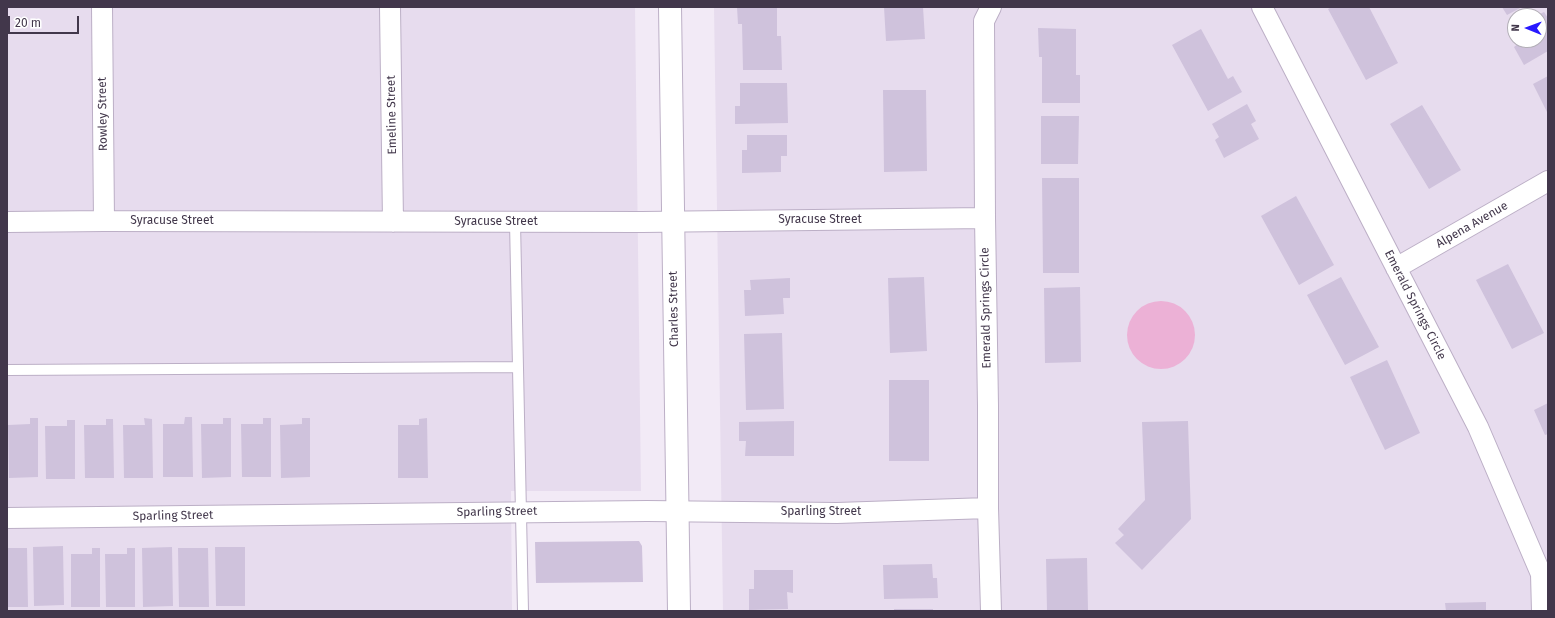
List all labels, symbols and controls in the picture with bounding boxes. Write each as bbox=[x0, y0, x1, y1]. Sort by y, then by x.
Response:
scale bar bbox=[10, 8, 81, 34]
north arrow bbox=[1507, 8, 1547, 48]
text: 20 m bbox=[15, 16, 41, 30]
text: N bbox=[1509, 24, 1522, 32]
street label: Emeline Street bbox=[384, 75, 400, 155]
street label: Rowley Street bbox=[95, 77, 111, 151]
street label: Alpena Avenue bbox=[1433, 199, 1511, 251]
street label: Syracuse Street bbox=[778, 213, 862, 227]
street label: Syracuse Street bbox=[130, 214, 214, 228]
street label: Syracuse Street bbox=[454, 215, 538, 229]
street label: Emerald Springs Circle bbox=[978, 247, 994, 369]
street label: Emerald Springs Circle bbox=[1381, 248, 1449, 362]
street label: Charles Street bbox=[666, 271, 682, 347]
street label: Sparling Street bbox=[457, 504, 537, 520]
street label: Sparling Street bbox=[781, 505, 861, 519]
street label: Sparling Street bbox=[133, 508, 213, 524]

